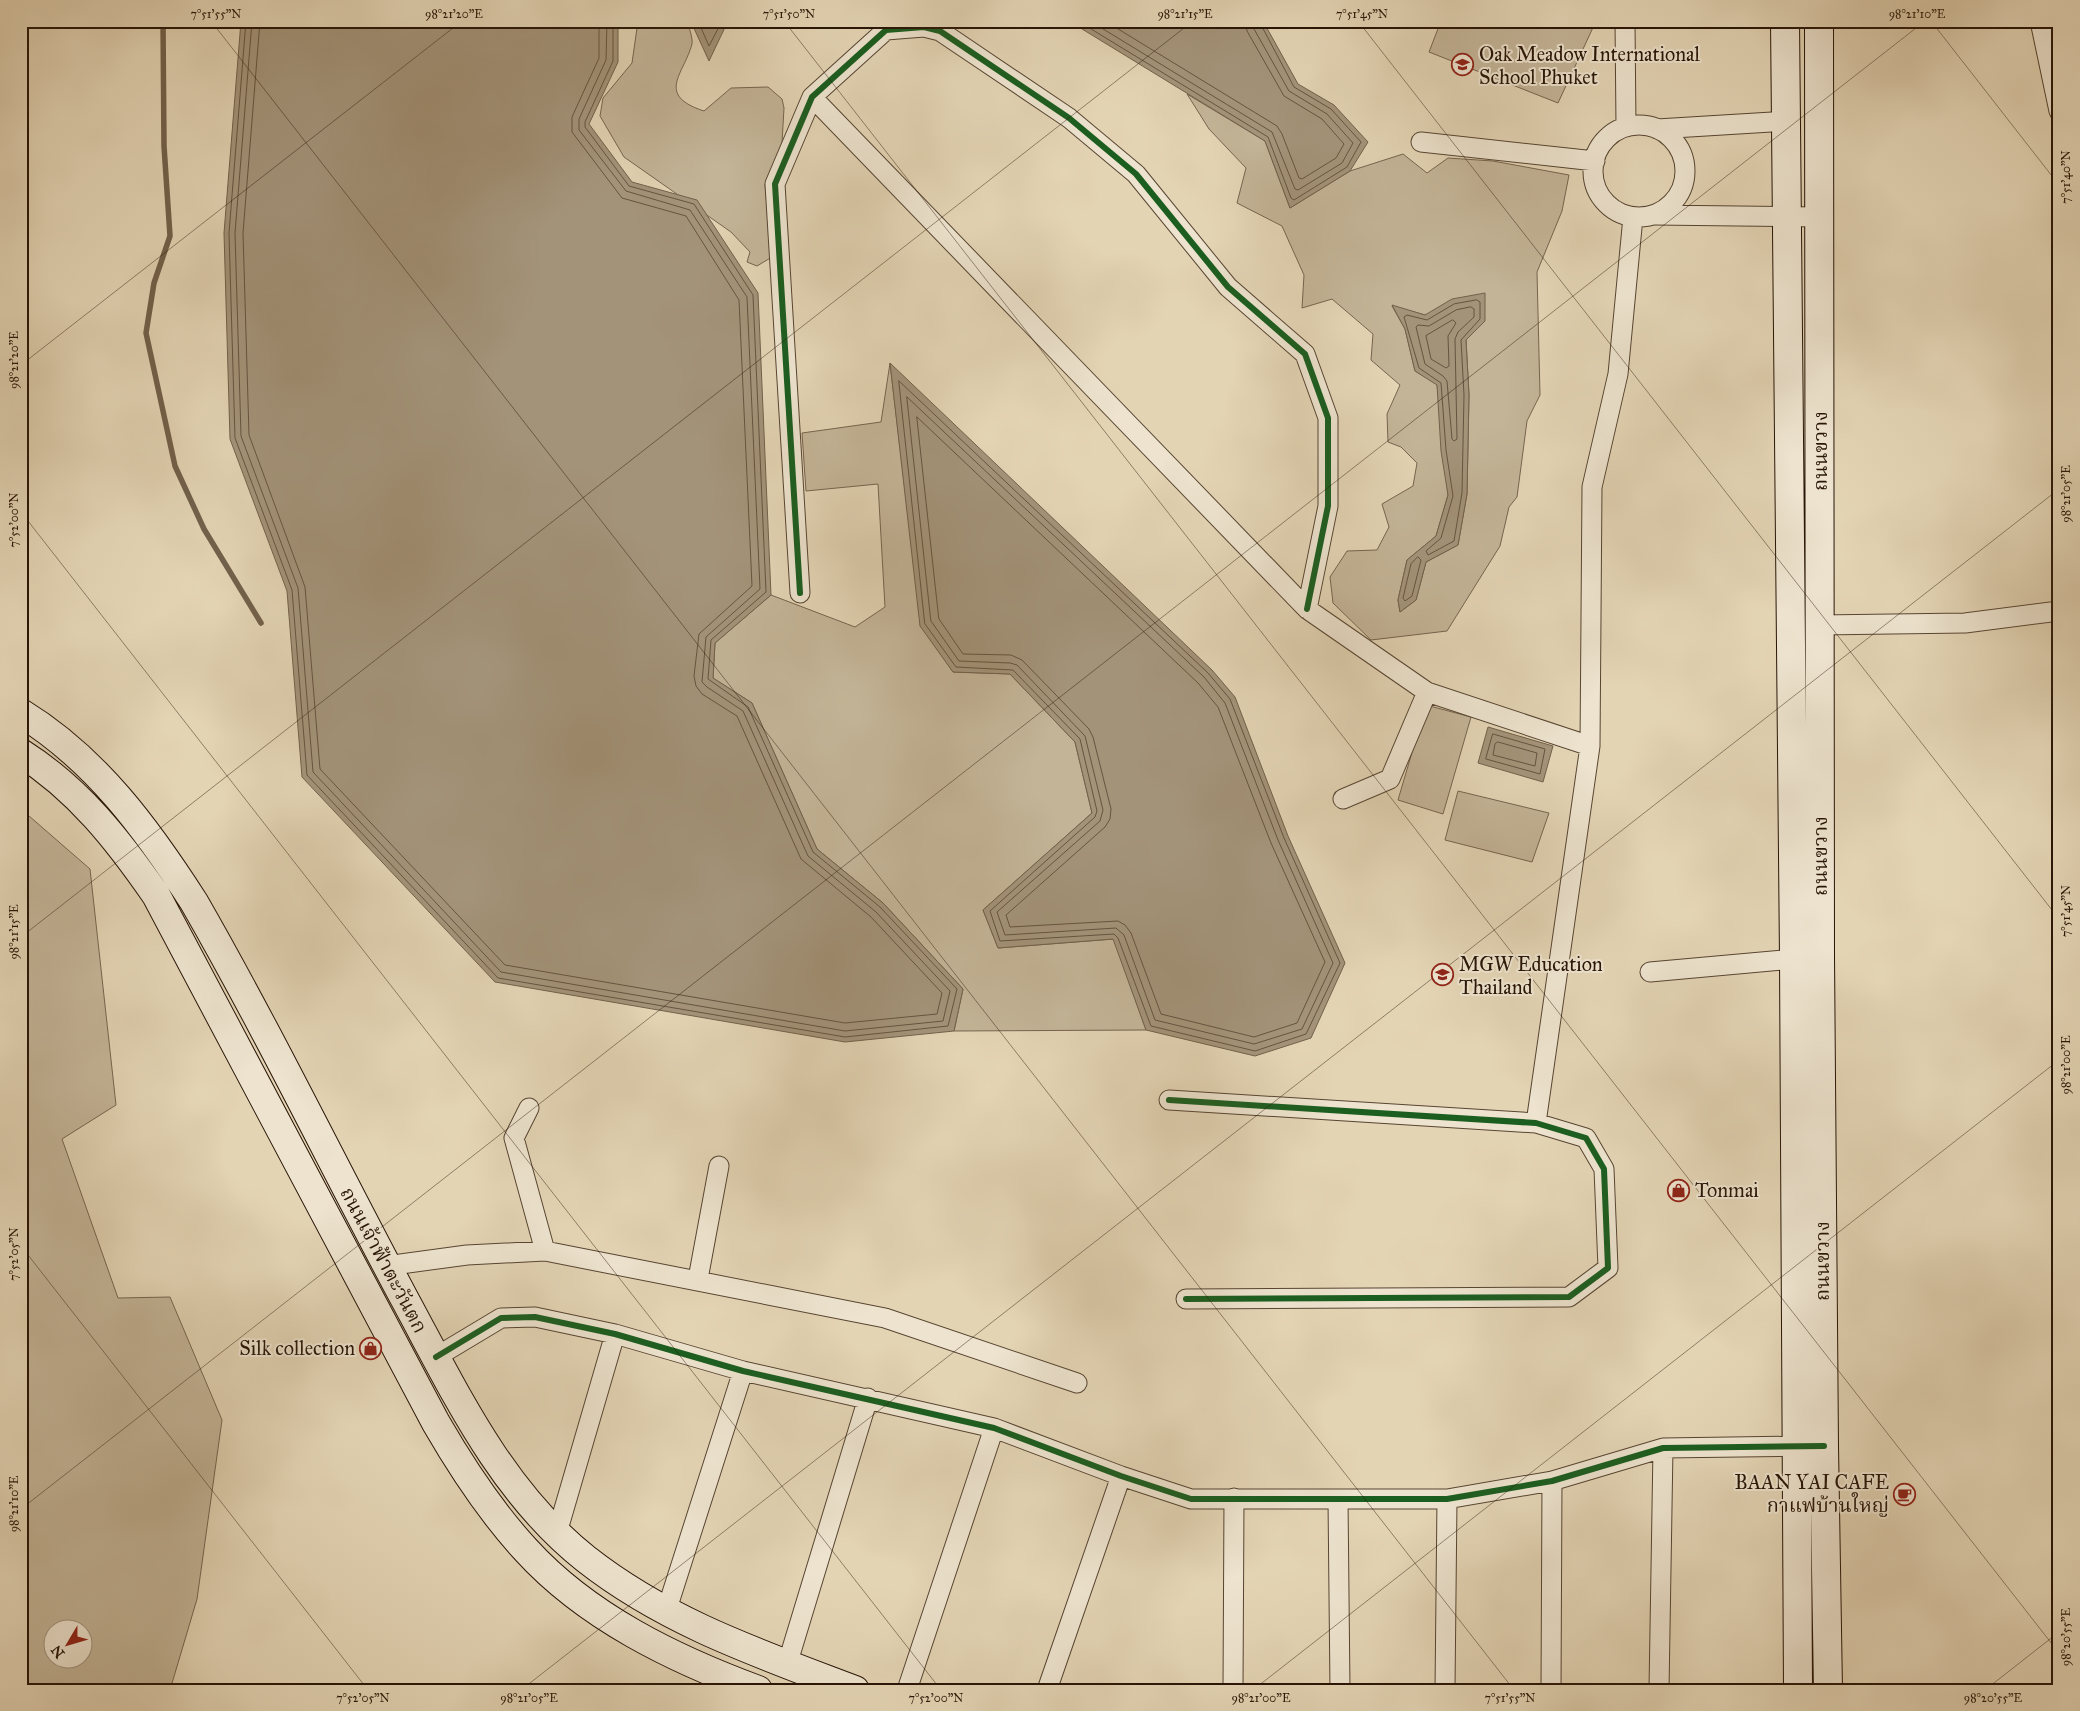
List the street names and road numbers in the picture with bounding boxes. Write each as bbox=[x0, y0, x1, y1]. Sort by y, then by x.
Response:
street label: ถนนขวาง bbox=[1808, 411, 1832, 491]
street label: ถนนขวาง bbox=[1808, 816, 1832, 896]
street label: ถนนเจ้าฟ้าตะวันตก bbox=[335, 1183, 433, 1337]
street label: ถนนขวาง bbox=[1810, 1221, 1834, 1301]

